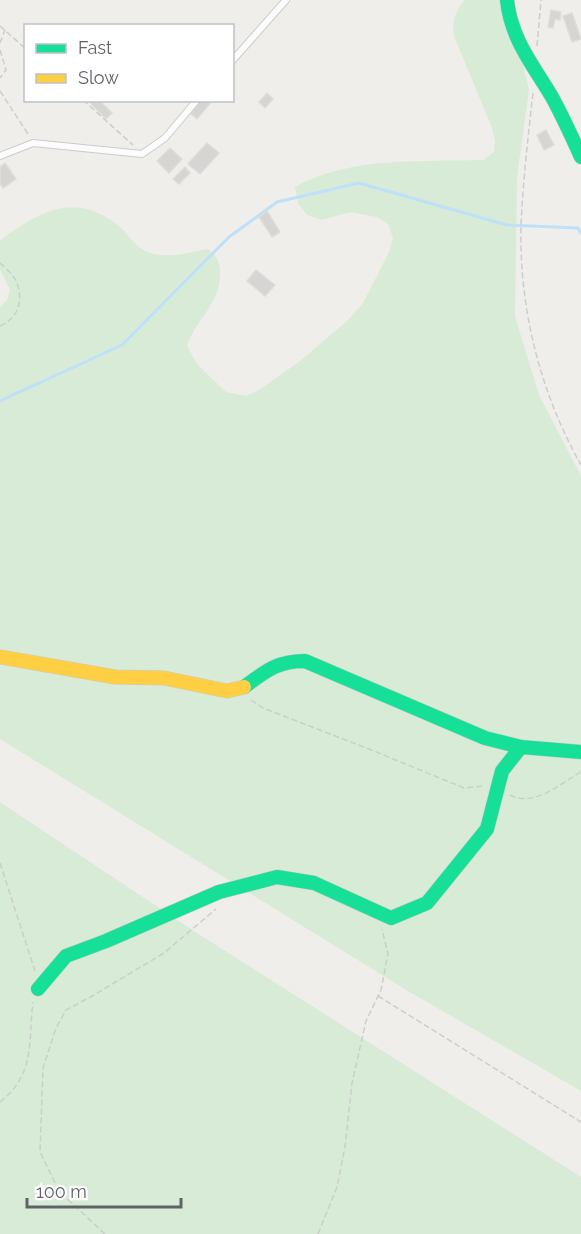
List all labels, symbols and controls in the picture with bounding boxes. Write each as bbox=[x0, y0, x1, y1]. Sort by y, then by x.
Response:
legend bbox=[24, 24, 234, 102]
text: Fast bbox=[78, 37, 112, 58]
text: Slow bbox=[78, 67, 119, 88]
scale bar bbox=[27, 1171, 182, 1209]
text: 100 m bbox=[36, 1181, 87, 1202]

